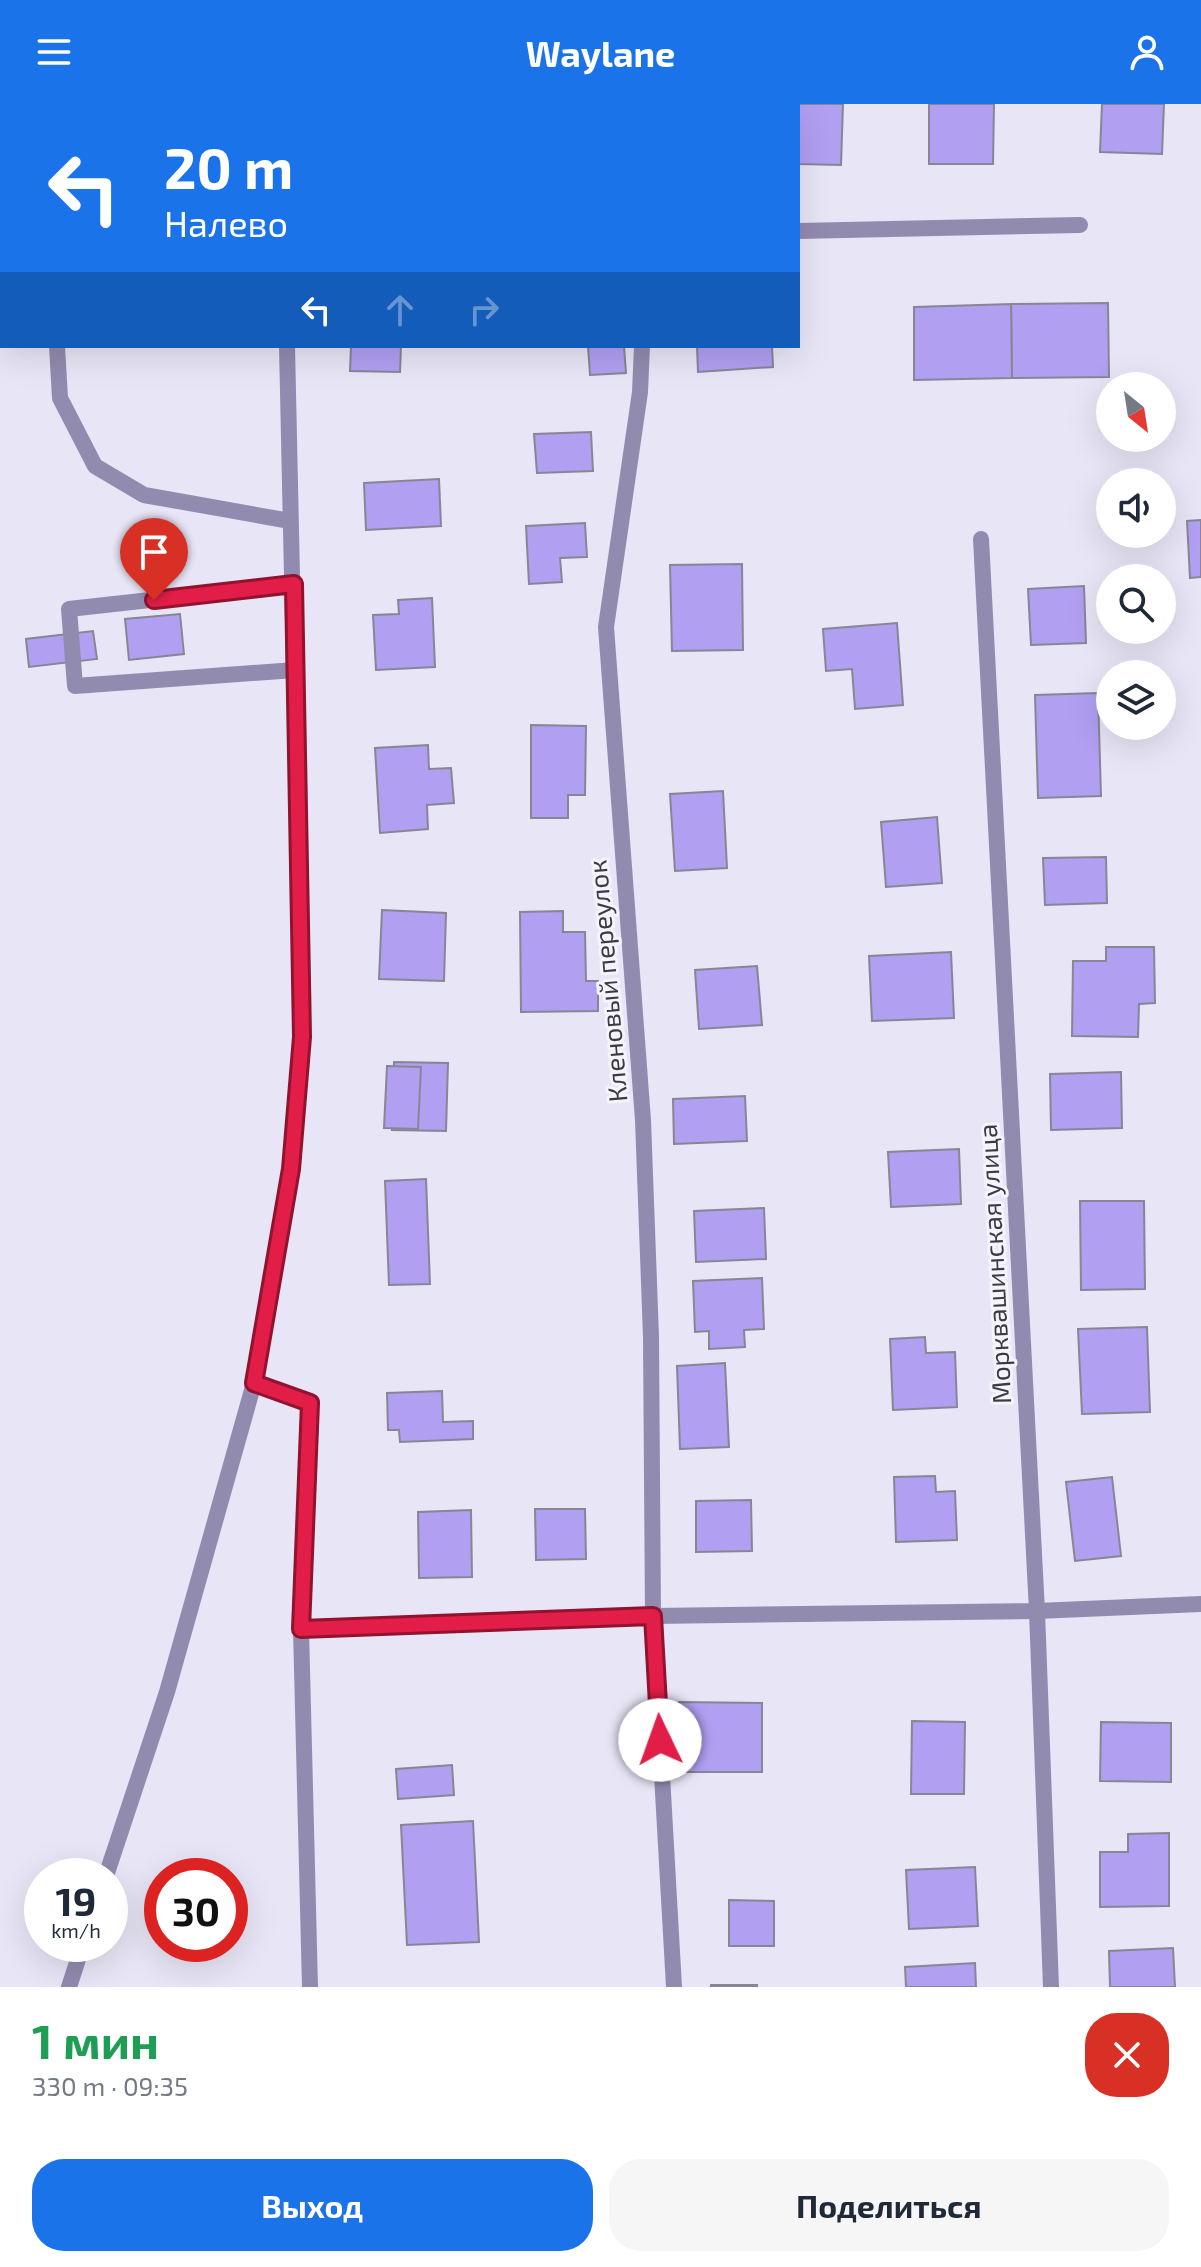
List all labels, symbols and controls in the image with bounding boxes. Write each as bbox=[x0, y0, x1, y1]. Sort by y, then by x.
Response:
icon: menu bbox=[32, 30, 76, 74]
icon: person bbox=[1125, 30, 1169, 74]
text: Waylane bbox=[526, 31, 675, 74]
text: 20 m bbox=[164, 133, 293, 200]
icon: left bbox=[32, 136, 136, 240]
text: Налево bbox=[164, 201, 288, 244]
icon: left bbox=[294, 288, 338, 332]
icon: ahead bbox=[378, 288, 422, 332]
icon: right bbox=[462, 288, 506, 332]
north arrow bbox=[1096, 372, 1176, 452]
map controls bbox=[1096, 372, 1176, 740]
button: sound bbox=[1096, 468, 1176, 548]
pin bbox=[120, 518, 188, 600]
icon: arrive bbox=[132, 530, 176, 574]
button: search bbox=[1096, 564, 1176, 644]
button: layers bbox=[1096, 660, 1176, 740]
street label: Кленовый переулок bbox=[580, 859, 634, 1103]
street label: Морквашинская улица bbox=[971, 1123, 1017, 1405]
position arrow bbox=[618, 1698, 702, 1782]
speed limit sign: 30 bbox=[144, 1858, 248, 1962]
text: 19 bbox=[56, 1876, 96, 1924]
text: km/h bbox=[51, 1918, 101, 1942]
text: 1 мин bbox=[32, 2011, 159, 2069]
button: close bbox=[1085, 2013, 1169, 2097]
text: 330 m · 09:35 bbox=[32, 2070, 188, 2101]
button: Выход bbox=[32, 2159, 593, 2251]
button: Поделиться bbox=[609, 2159, 1169, 2251]

